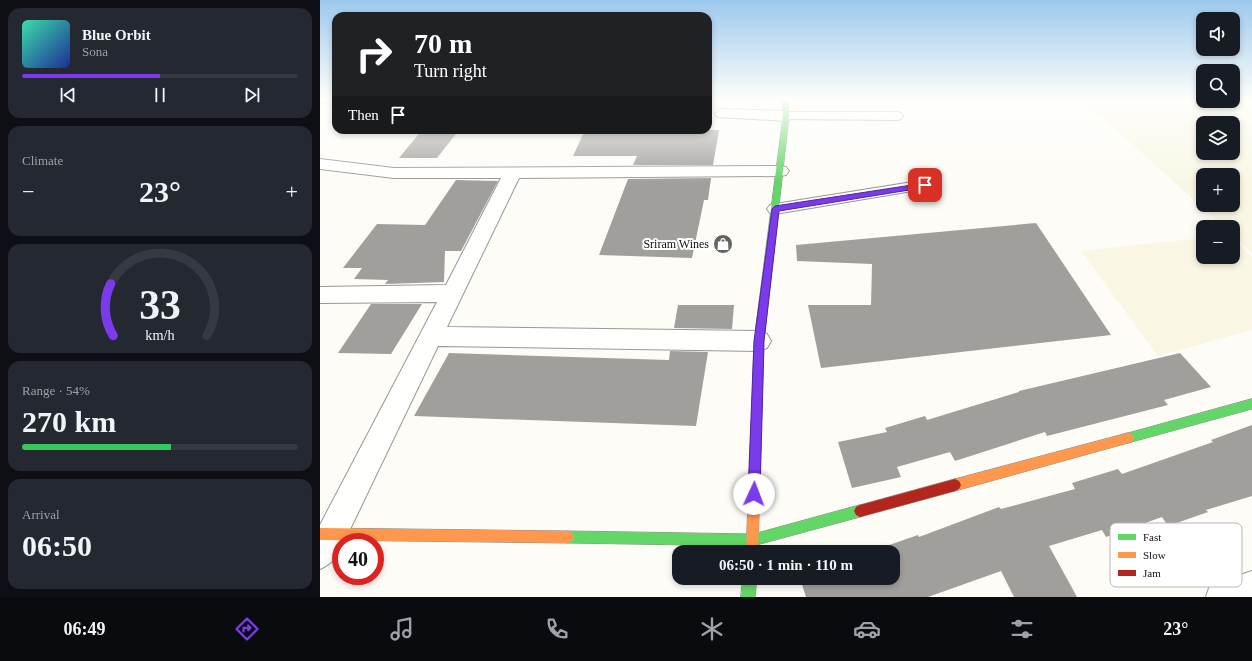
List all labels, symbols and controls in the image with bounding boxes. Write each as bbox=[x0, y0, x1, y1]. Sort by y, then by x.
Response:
map controls bbox=[1196, 12, 1240, 264]
button: sound bbox=[1196, 12, 1240, 56]
text: Blue Orbit bbox=[82, 27, 151, 43]
icon: right bbox=[348, 28, 400, 80]
text: 70 m bbox=[414, 28, 472, 59]
text: Sona bbox=[82, 44, 108, 59]
text: Turn right bbox=[414, 61, 487, 81]
button: search bbox=[1196, 64, 1240, 108]
icon: previous bbox=[57, 84, 79, 106]
icon: pause bbox=[149, 84, 171, 106]
icon: next bbox=[241, 84, 263, 106]
icon: arrive bbox=[387, 104, 409, 126]
text: Then bbox=[348, 107, 379, 123]
button: layers bbox=[1196, 116, 1240, 160]
text: Climate bbox=[22, 153, 63, 168]
pin bbox=[908, 168, 942, 202]
button: + bbox=[1196, 168, 1240, 212]
icon: arrive bbox=[914, 174, 936, 196]
text: 23° bbox=[139, 175, 181, 208]
text: − bbox=[22, 179, 34, 204]
text: + bbox=[286, 179, 298, 204]
button: − bbox=[1196, 220, 1240, 264]
shop icon: Sriram Wines bbox=[712, 233, 734, 255]
place label: Sriram Wines bbox=[643, 237, 709, 251]
text: 33 bbox=[139, 282, 181, 328]
text: km/h bbox=[145, 327, 175, 343]
text: Range · 54% bbox=[22, 383, 90, 398]
text: 270 km bbox=[22, 405, 116, 438]
position arrow bbox=[733, 473, 775, 515]
text: Arrival bbox=[22, 507, 60, 522]
legend bbox=[1110, 523, 1242, 587]
text: 06:50 bbox=[22, 529, 92, 562]
text: Fast bbox=[1143, 531, 1161, 543]
speed limit sign: 40 bbox=[332, 533, 384, 585]
text: Slow bbox=[1143, 549, 1166, 561]
text: 06:50 · 1 min · 110 m bbox=[719, 557, 853, 573]
text: Jam bbox=[1143, 567, 1161, 579]
icon: directions bbox=[233, 615, 261, 643]
icon: music bbox=[388, 615, 416, 643]
icon: phone bbox=[543, 615, 571, 643]
icon: climate bbox=[698, 615, 726, 643]
icon: car bbox=[853, 615, 881, 643]
icon: filters bbox=[1008, 615, 1036, 643]
text: 06:49 bbox=[64, 619, 106, 639]
text: 23° bbox=[1163, 619, 1188, 639]

